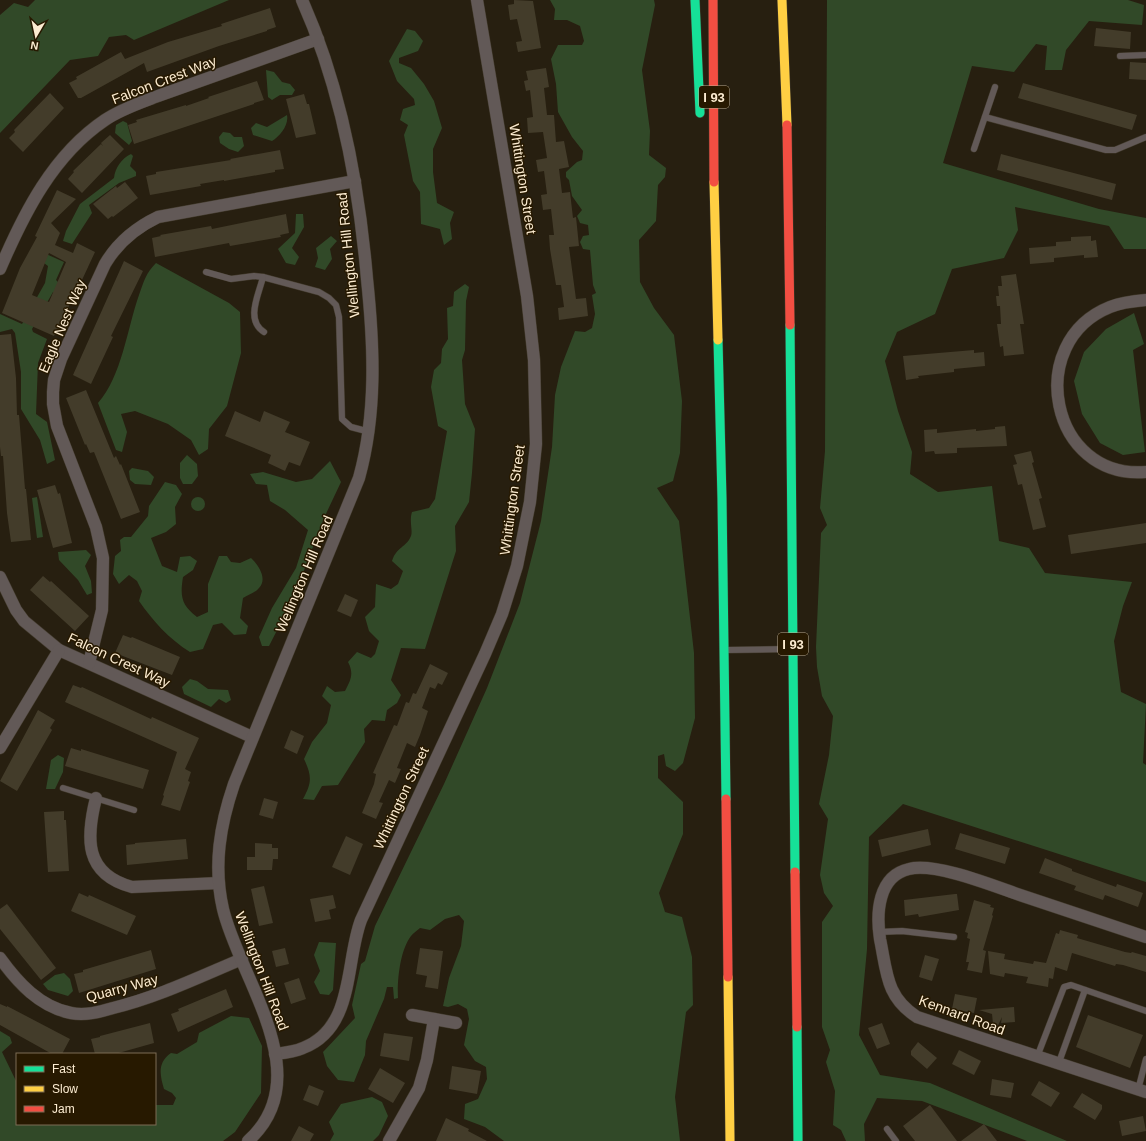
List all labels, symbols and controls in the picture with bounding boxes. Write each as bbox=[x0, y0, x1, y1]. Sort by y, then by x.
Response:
north arrow bbox=[16, 16, 56, 56]
text: N bbox=[30, 39, 39, 52]
street label: Falcon Crest Way bbox=[109, 53, 219, 107]
road number: I 93 bbox=[699, 86, 729, 108]
street label: Whittington Street bbox=[506, 123, 540, 235]
street label: Wellington Hill Road bbox=[333, 192, 363, 318]
street label: Eagle Nest Way bbox=[35, 277, 89, 375]
street label: Whittington Street bbox=[496, 444, 528, 556]
street label: Wellington Hill Road bbox=[272, 513, 336, 635]
street label: Falcon Crest Way bbox=[65, 629, 173, 691]
road number: I 93 bbox=[778, 633, 808, 655]
street label: Whittington Street bbox=[370, 744, 432, 852]
street label: Wellington Hill Road bbox=[232, 909, 292, 1033]
street label: Quarry Way bbox=[84, 971, 160, 1005]
street label: Kennard Road bbox=[917, 992, 1007, 1038]
legend bbox=[16, 1053, 156, 1125]
text: Fast bbox=[52, 1062, 76, 1076]
text: Slow bbox=[52, 1082, 78, 1096]
text: Jam bbox=[52, 1102, 75, 1116]

